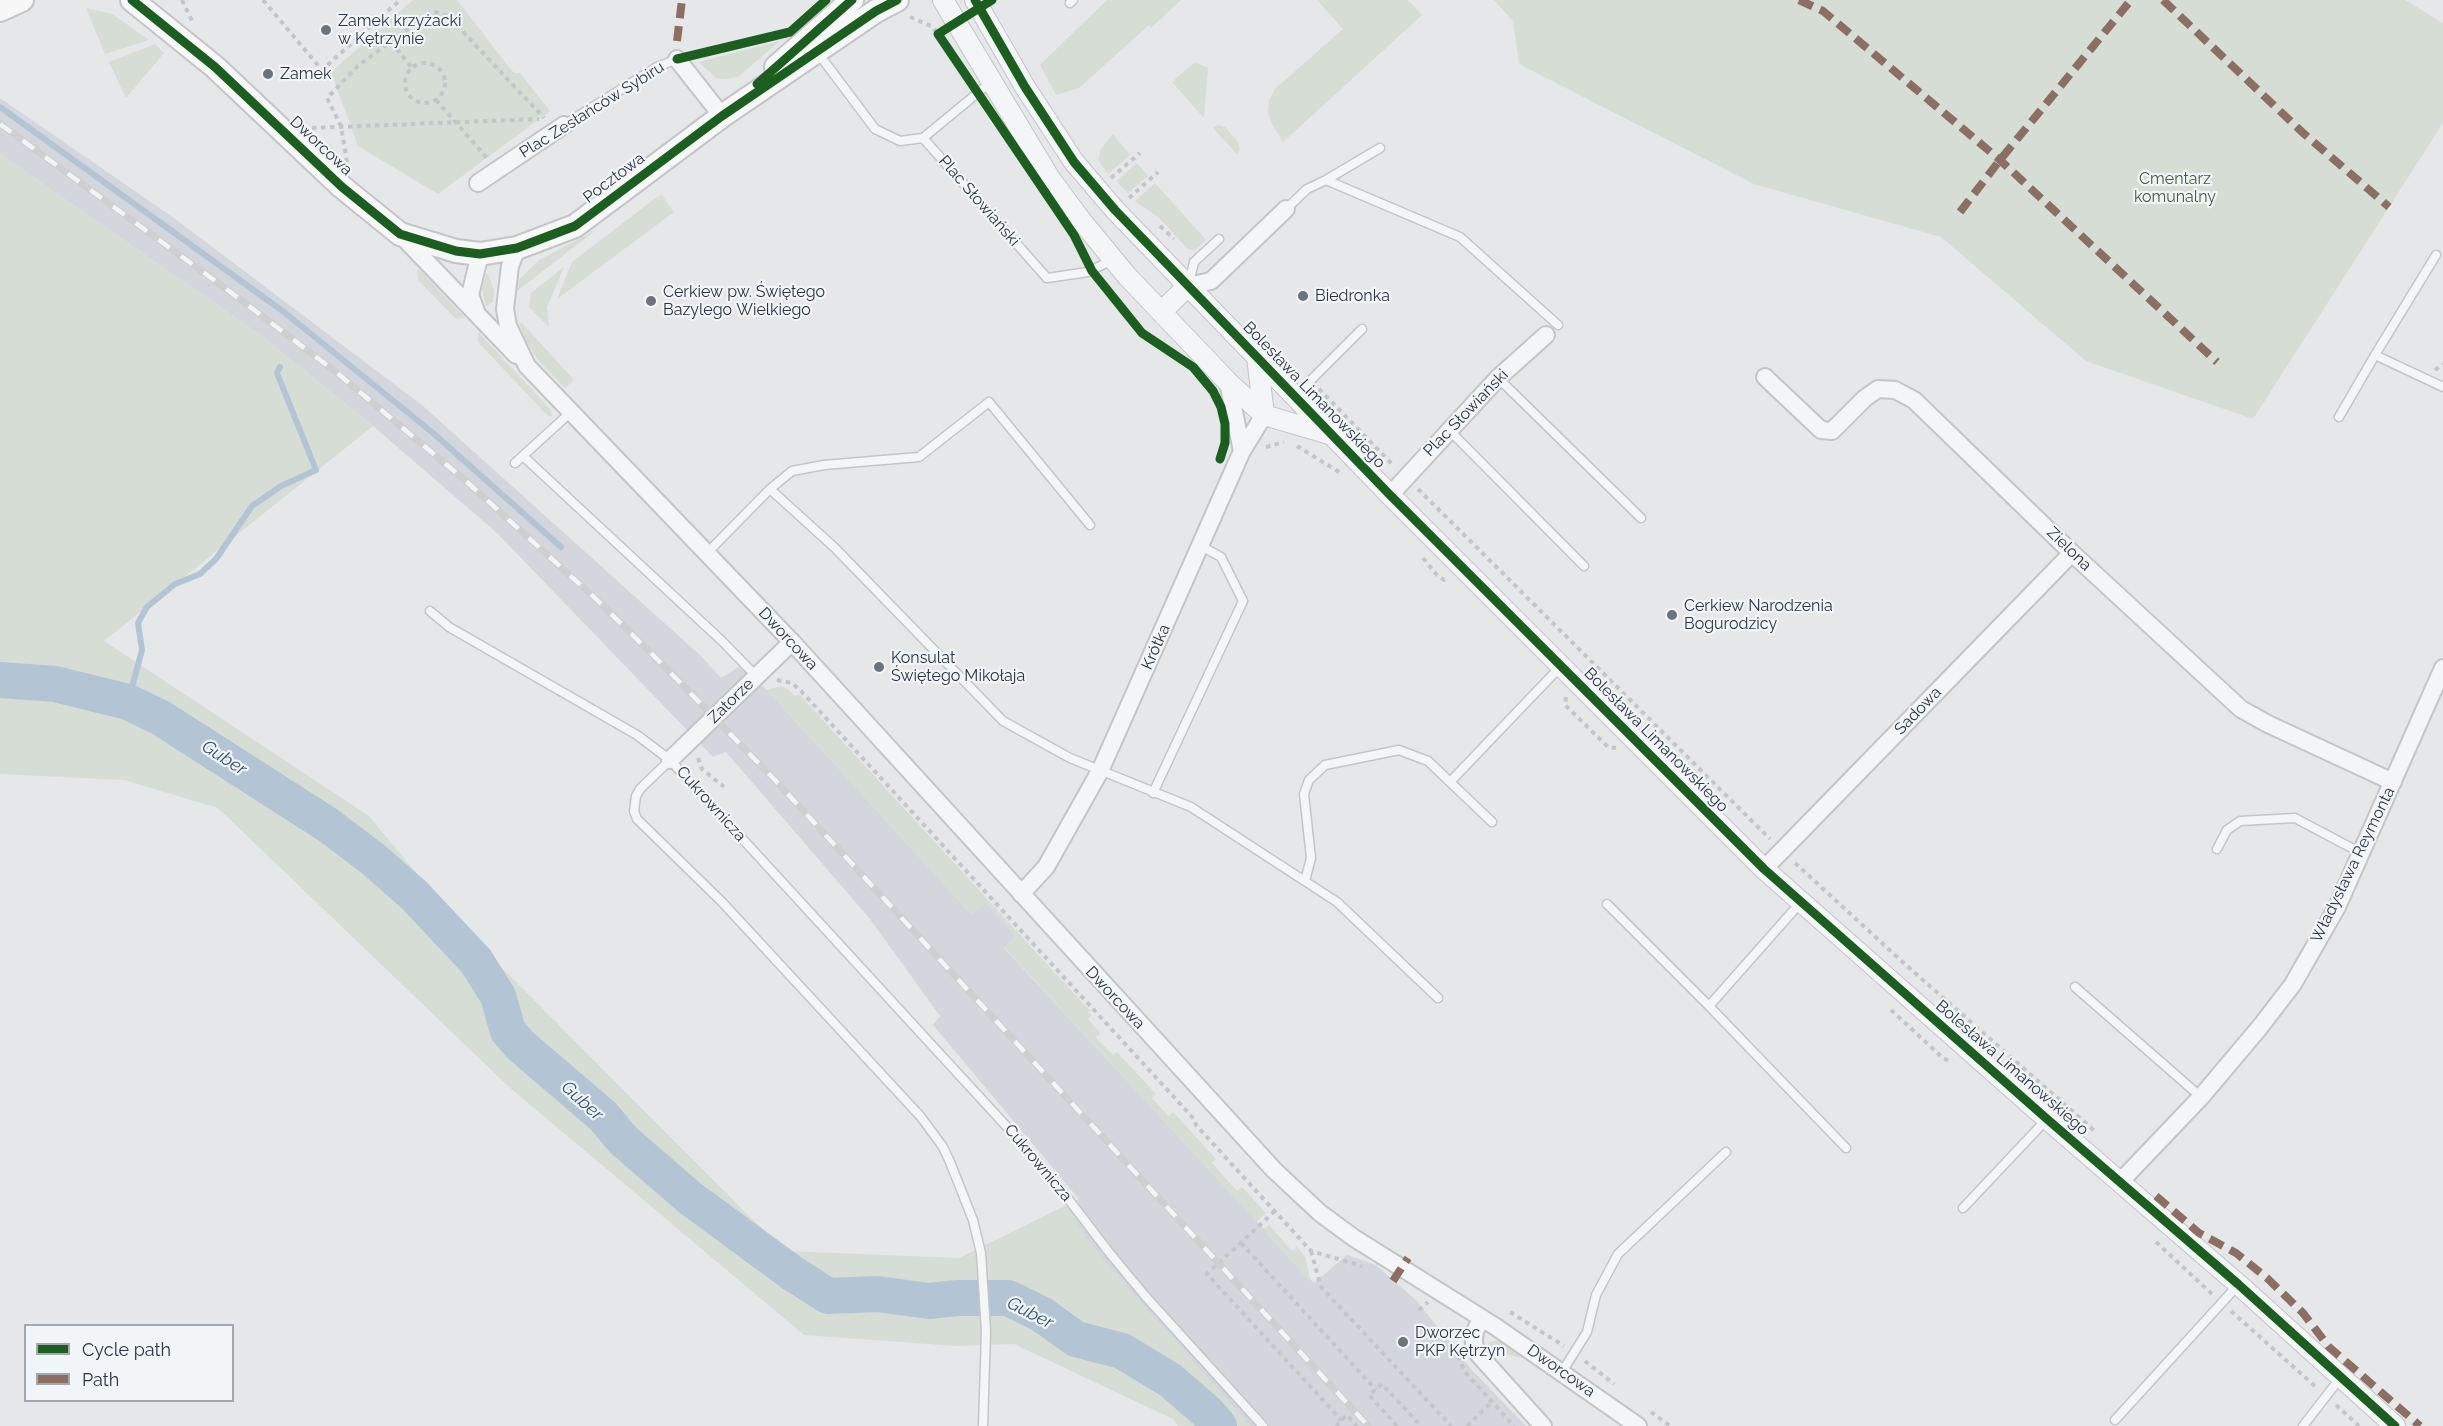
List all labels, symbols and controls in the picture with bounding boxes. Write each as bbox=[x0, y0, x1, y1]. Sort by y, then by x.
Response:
place label: Zamek krzyżacki w Kętrzynie bbox=[338, 11, 461, 49]
marker: Zamek krzyżacki w Kętrzynie bbox=[319, 23, 333, 37]
street label: Plac Zesłańców Sybiru bbox=[516, 58, 668, 162]
place label: Zamek bbox=[280, 64, 331, 84]
marker: Zamek bbox=[261, 67, 275, 81]
street label: Dworcowa bbox=[286, 112, 356, 180]
street label: Pocztowa bbox=[579, 149, 649, 207]
street label: Plac Słowiański bbox=[934, 152, 1024, 250]
park label: Cmentarz komunalny bbox=[2134, 169, 2216, 207]
place label: Cerkiew pw. Świętego Bazylego Wielkiego bbox=[663, 282, 825, 320]
place label: Biedronka bbox=[1315, 286, 1390, 306]
marker: Biedronka bbox=[1296, 289, 1310, 303]
marker: Cerkiew pw. Świętego Bazylego Wielkiego bbox=[644, 294, 658, 308]
street label: Bolesława Limanowskiego bbox=[1239, 318, 1389, 472]
street label: Plac Słowiański bbox=[1420, 365, 1512, 461]
street label: Zielona bbox=[2043, 523, 2095, 575]
place label: Cerkiew Narodzenia Bogurodzicy bbox=[1684, 596, 1833, 634]
street label: Dworcowa bbox=[754, 604, 822, 674]
marker: Cerkiew Narodzenia Bogurodzicy bbox=[1665, 608, 1679, 622]
street label: Krótka bbox=[1138, 621, 1174, 673]
place label: Konsulat Świętego Mikołaja bbox=[891, 648, 1025, 686]
marker: Konsulat Świętego Mikołaja bbox=[872, 660, 886, 674]
street label: Bolesława Limanowskiego bbox=[1580, 664, 1732, 816]
street label: Zatorze bbox=[704, 675, 758, 727]
street label: Sadowa bbox=[1891, 683, 1945, 739]
water label: Guber bbox=[198, 736, 250, 780]
street label: Cukrownicza bbox=[672, 762, 750, 846]
street label: Władysława Reymonta bbox=[2307, 784, 2399, 946]
street label: Dworcowa bbox=[1081, 963, 1149, 1033]
street label: Bolesława Limanowskiego bbox=[1932, 996, 2092, 1140]
water label: Guber bbox=[557, 1077, 607, 1125]
street label: Cukrownicza bbox=[1000, 1121, 1076, 1205]
water label: Guber bbox=[1003, 1292, 1057, 1334]
place label: Dworzec PKP Kętrzyn bbox=[1415, 1323, 1505, 1361]
legend bbox=[24, 1324, 234, 1402]
marker: Dworzec PKP Kętrzyn bbox=[1396, 1335, 1410, 1349]
text: Cycle path bbox=[82, 1339, 171, 1360]
street label: Dworcowa bbox=[1523, 1341, 1599, 1401]
text: Path bbox=[82, 1369, 119, 1390]

